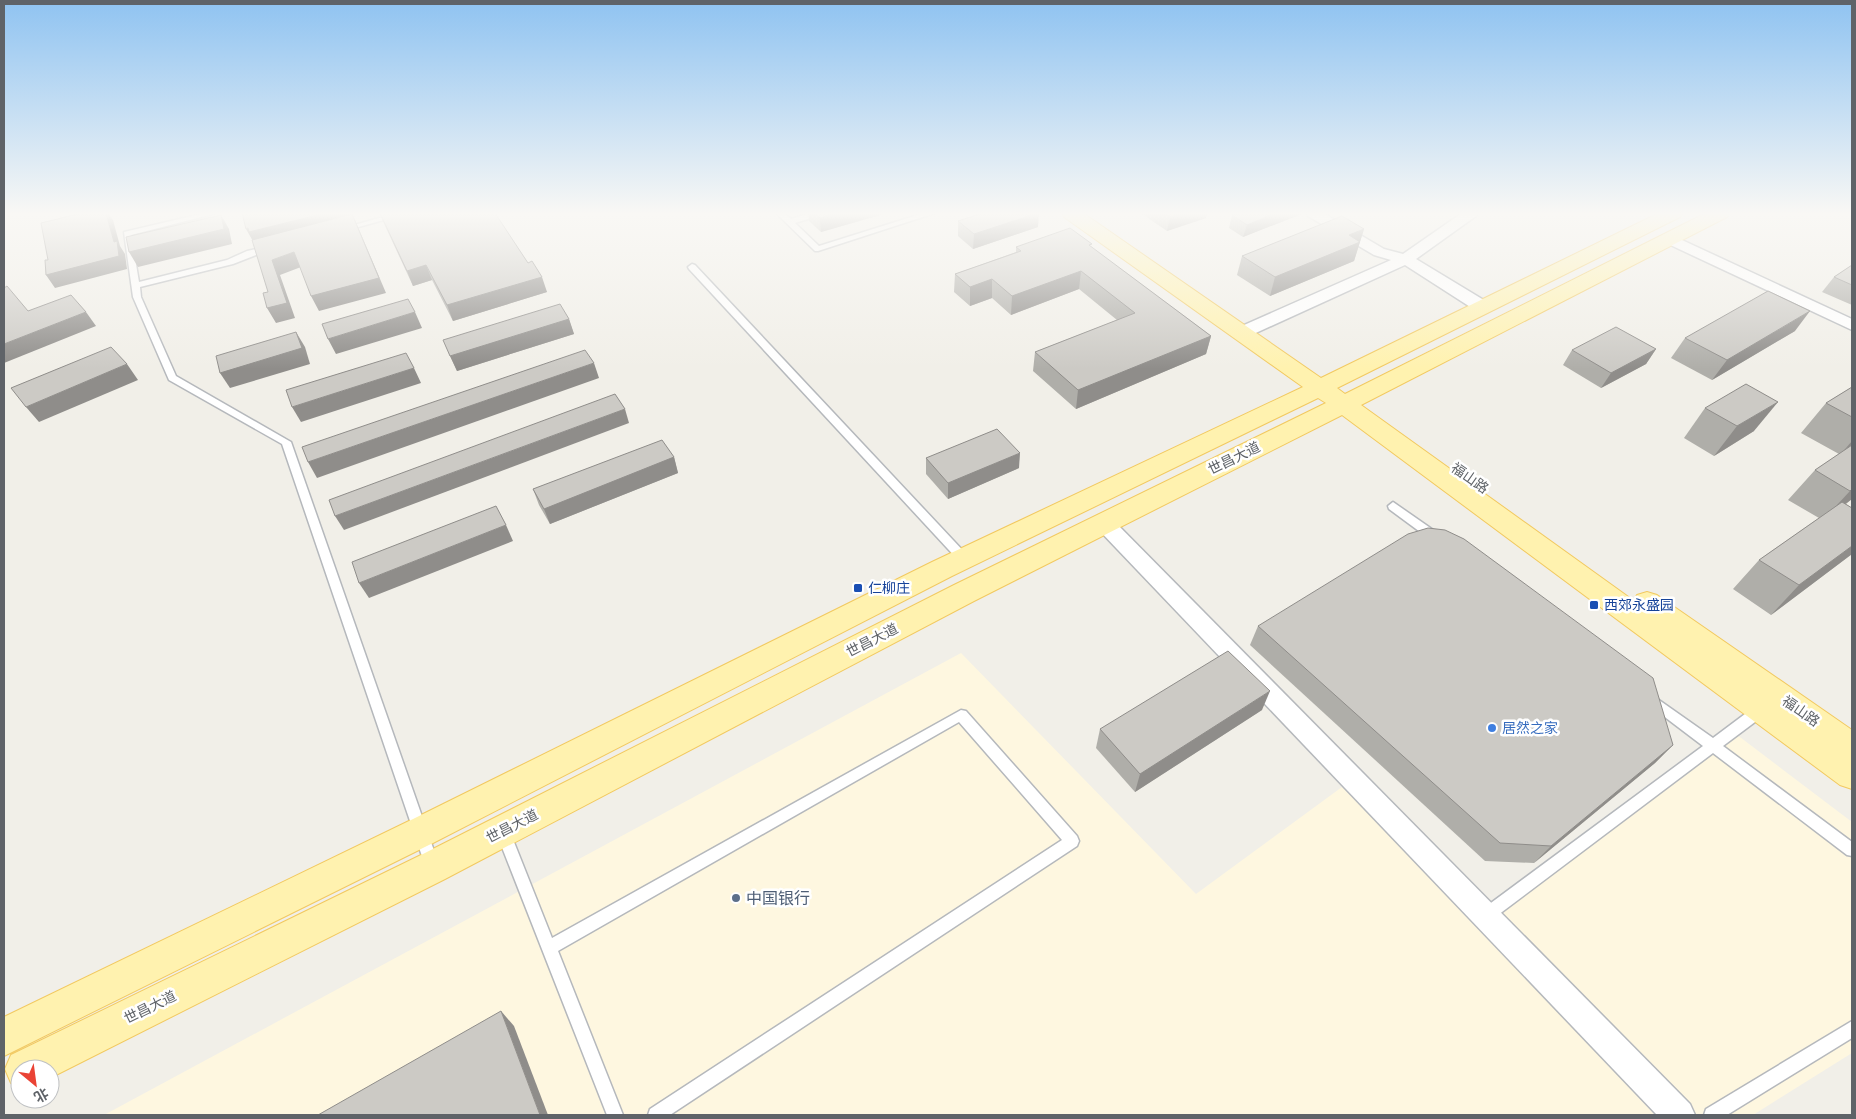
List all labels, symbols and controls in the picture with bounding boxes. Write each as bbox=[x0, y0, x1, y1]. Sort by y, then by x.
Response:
street label: 世昌大道 bbox=[1205, 438, 1263, 477]
street label: 福山路 bbox=[1448, 459, 1492, 497]
place label: 仁柳庄 bbox=[868, 579, 910, 596]
marker: 仁柳庄 bbox=[852, 582, 864, 594]
place label: 西郊永盛园 bbox=[1604, 596, 1674, 613]
marker: 西郊永盛园 bbox=[1588, 599, 1600, 611]
street label: 世昌大道 bbox=[843, 619, 901, 660]
street label: 福山路 bbox=[1779, 692, 1823, 730]
place label: 居然之家 bbox=[1502, 719, 1558, 736]
marker: 居然之家 bbox=[1486, 722, 1498, 734]
street label: 世昌大道 bbox=[483, 805, 541, 846]
place label: 中国银行 bbox=[746, 888, 810, 907]
marker: 中国银行 bbox=[730, 892, 742, 904]
street label: 世昌大道 bbox=[121, 987, 179, 1026]
north arrow bbox=[10, 1059, 60, 1109]
text: 北 bbox=[31, 1085, 52, 1107]

